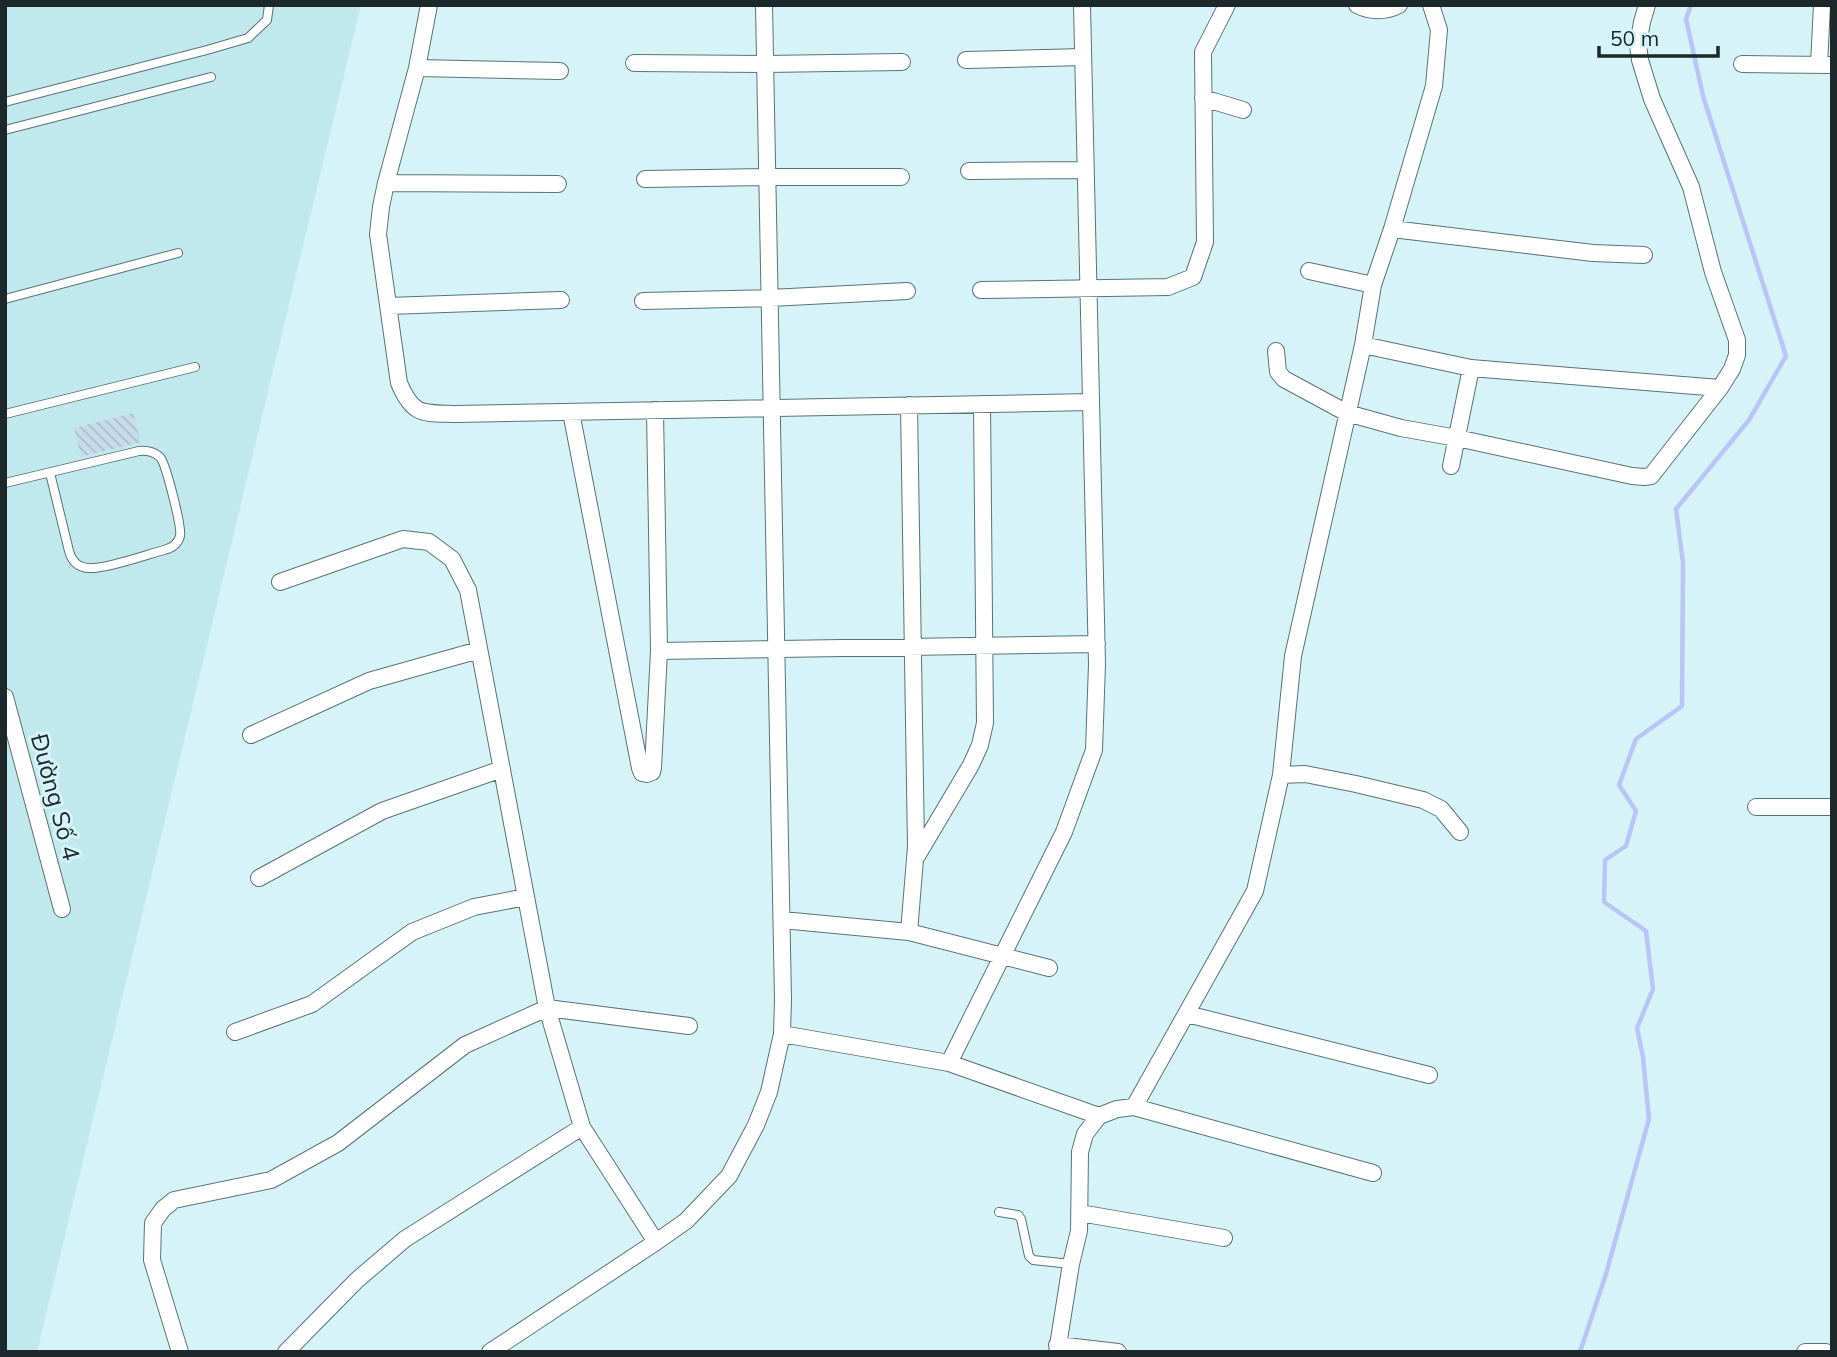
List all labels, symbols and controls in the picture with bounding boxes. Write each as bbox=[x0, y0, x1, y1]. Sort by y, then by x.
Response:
scale bar bbox=[1599, 14, 1718, 58]
text: 50 m bbox=[1610, 25, 1659, 51]
street label: Đường Số 4 bbox=[25, 730, 87, 863]

